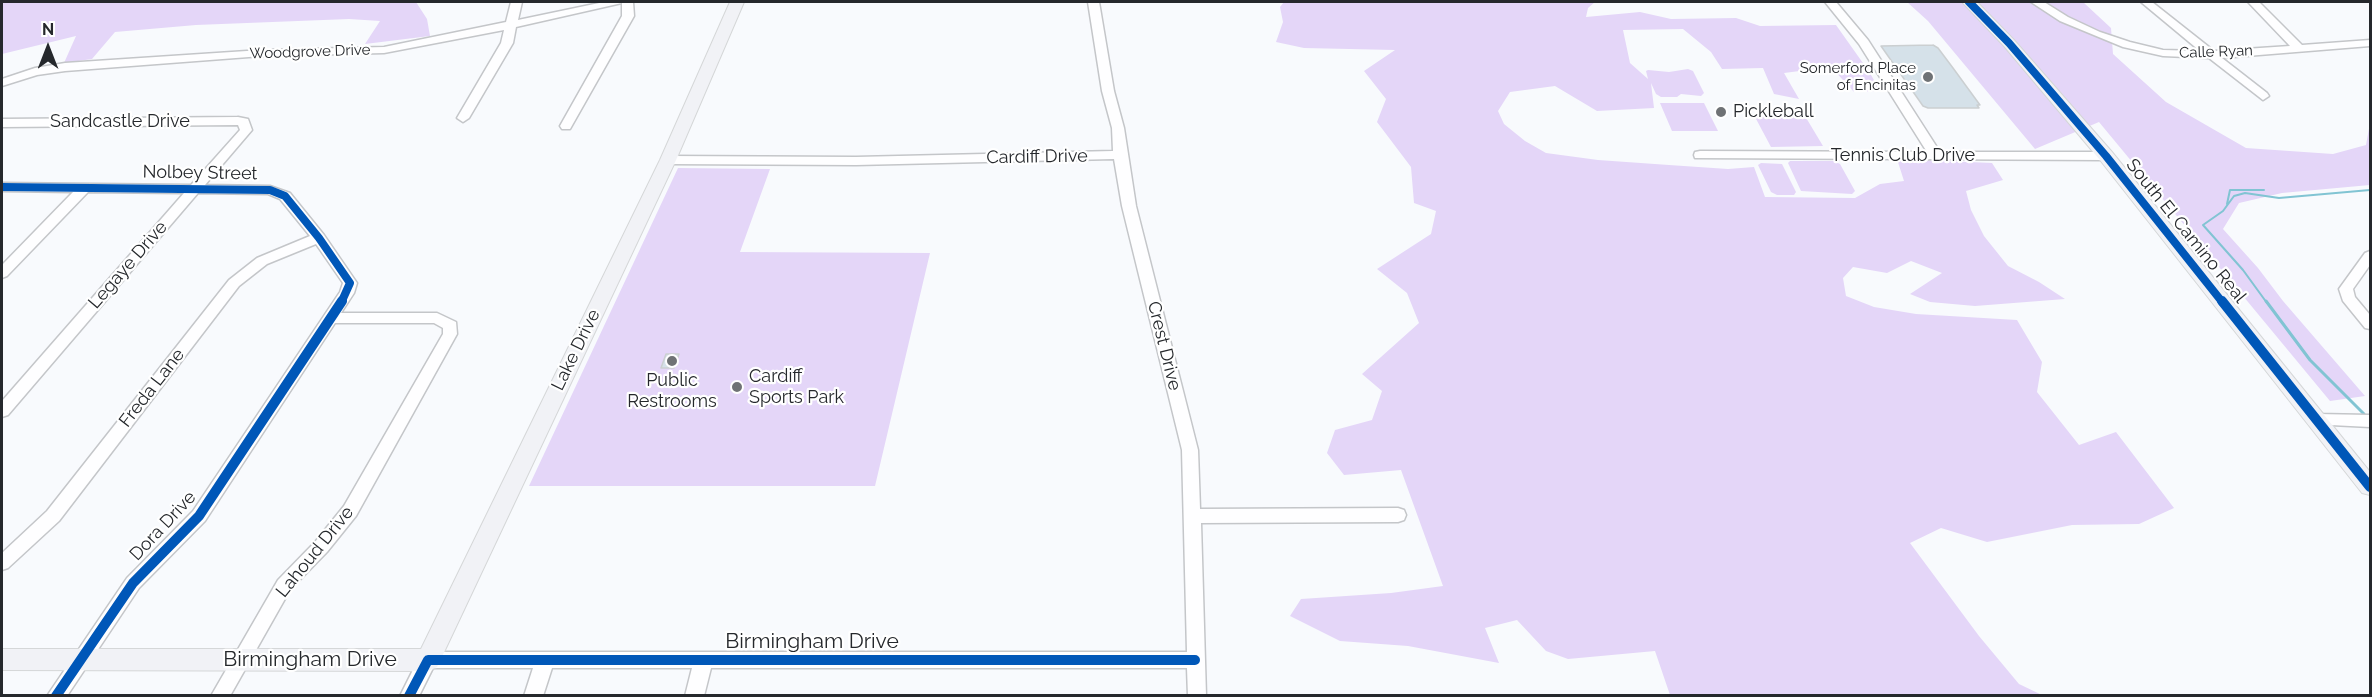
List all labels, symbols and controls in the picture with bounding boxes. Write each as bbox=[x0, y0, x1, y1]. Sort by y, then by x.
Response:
north arrow bbox=[18, 18, 78, 78]
text: N bbox=[42, 20, 54, 39]
street label: Woodgrove Drive bbox=[249, 41, 371, 63]
street label: Calle Ryan bbox=[2179, 42, 2253, 62]
place label: Somerford Place of Encinitas bbox=[1800, 59, 1916, 94]
marker: Somerford Place of Encinitas bbox=[1921, 70, 1935, 84]
place label: Pickleball bbox=[1733, 101, 1814, 123]
marker: Pickleball bbox=[1714, 105, 1728, 119]
street label: Sandcastle Drive bbox=[50, 111, 190, 133]
street label: Cardiff Drive bbox=[986, 145, 1088, 169]
street label: Tennis Club Drive bbox=[1831, 145, 1975, 167]
street label: South El Camino Real bbox=[2121, 155, 2251, 307]
street label: Nolbey Street bbox=[142, 161, 258, 185]
street label: Legaye Drive bbox=[84, 217, 172, 313]
street label: Crest Drive bbox=[1142, 299, 1186, 393]
street label: Lake Drive bbox=[547, 306, 605, 394]
street label: Freda Lane bbox=[115, 345, 189, 431]
marker: Public Restrooms bbox=[665, 354, 679, 368]
place label: Cardiff Sports Park bbox=[749, 366, 844, 409]
place label: Public Restrooms bbox=[627, 370, 717, 412]
marker: Cardiff Sports Park bbox=[730, 380, 744, 394]
street label: Dora Drive bbox=[125, 487, 201, 565]
street label: Lahoud Drive bbox=[272, 502, 358, 602]
street label: Birmingham Drive bbox=[725, 629, 899, 655]
street label: Birmingham Drive bbox=[223, 647, 397, 673]

